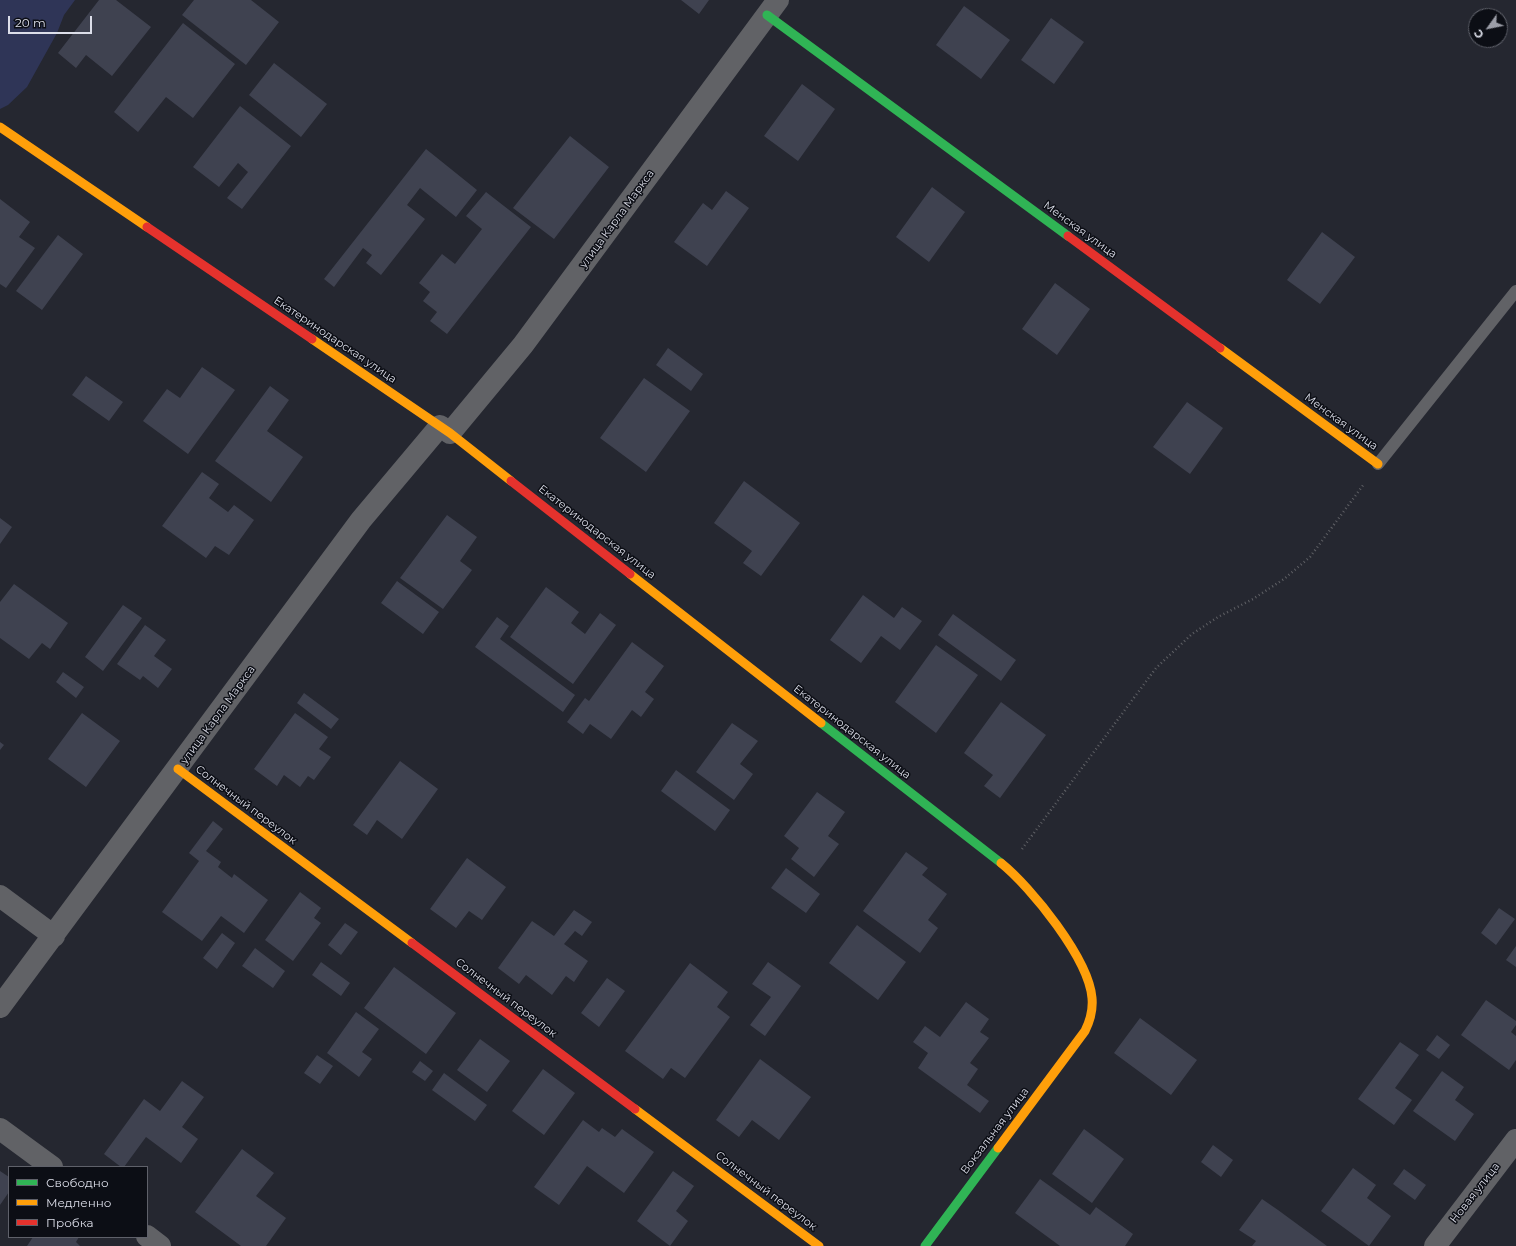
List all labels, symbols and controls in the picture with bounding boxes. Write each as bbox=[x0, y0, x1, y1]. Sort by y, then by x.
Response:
scale bar bbox=[10, 8, 94, 34]
north arrow bbox=[1468, 8, 1508, 48]
text: 20 m bbox=[15, 15, 46, 30]
text: С bbox=[1471, 27, 1487, 41]
street label: улица Карла Маркса bbox=[577, 167, 657, 271]
street label: Менская улица bbox=[1041, 199, 1119, 261]
street label: Екатеринодарская улица bbox=[271, 294, 399, 386]
street label: Менская улица bbox=[1302, 391, 1380, 453]
street label: Екатеринодарская улица bbox=[536, 482, 658, 582]
street label: улица Карла Маркса bbox=[178, 663, 258, 767]
street label: Екатеринодарская улица bbox=[791, 682, 913, 782]
street label: Солнечный переулок bbox=[193, 763, 299, 847]
street label: Солнечный переулок bbox=[453, 956, 559, 1040]
street label: Вокзальная улица bbox=[958, 1085, 1032, 1177]
street label: Солнечный переулок bbox=[713, 1149, 819, 1233]
street label: Новая улица bbox=[1447, 1160, 1503, 1226]
legend bbox=[8, 1166, 148, 1238]
text: Свободно bbox=[46, 1175, 109, 1190]
text: Медленно bbox=[46, 1195, 111, 1210]
text: Пробка bbox=[46, 1215, 94, 1230]

